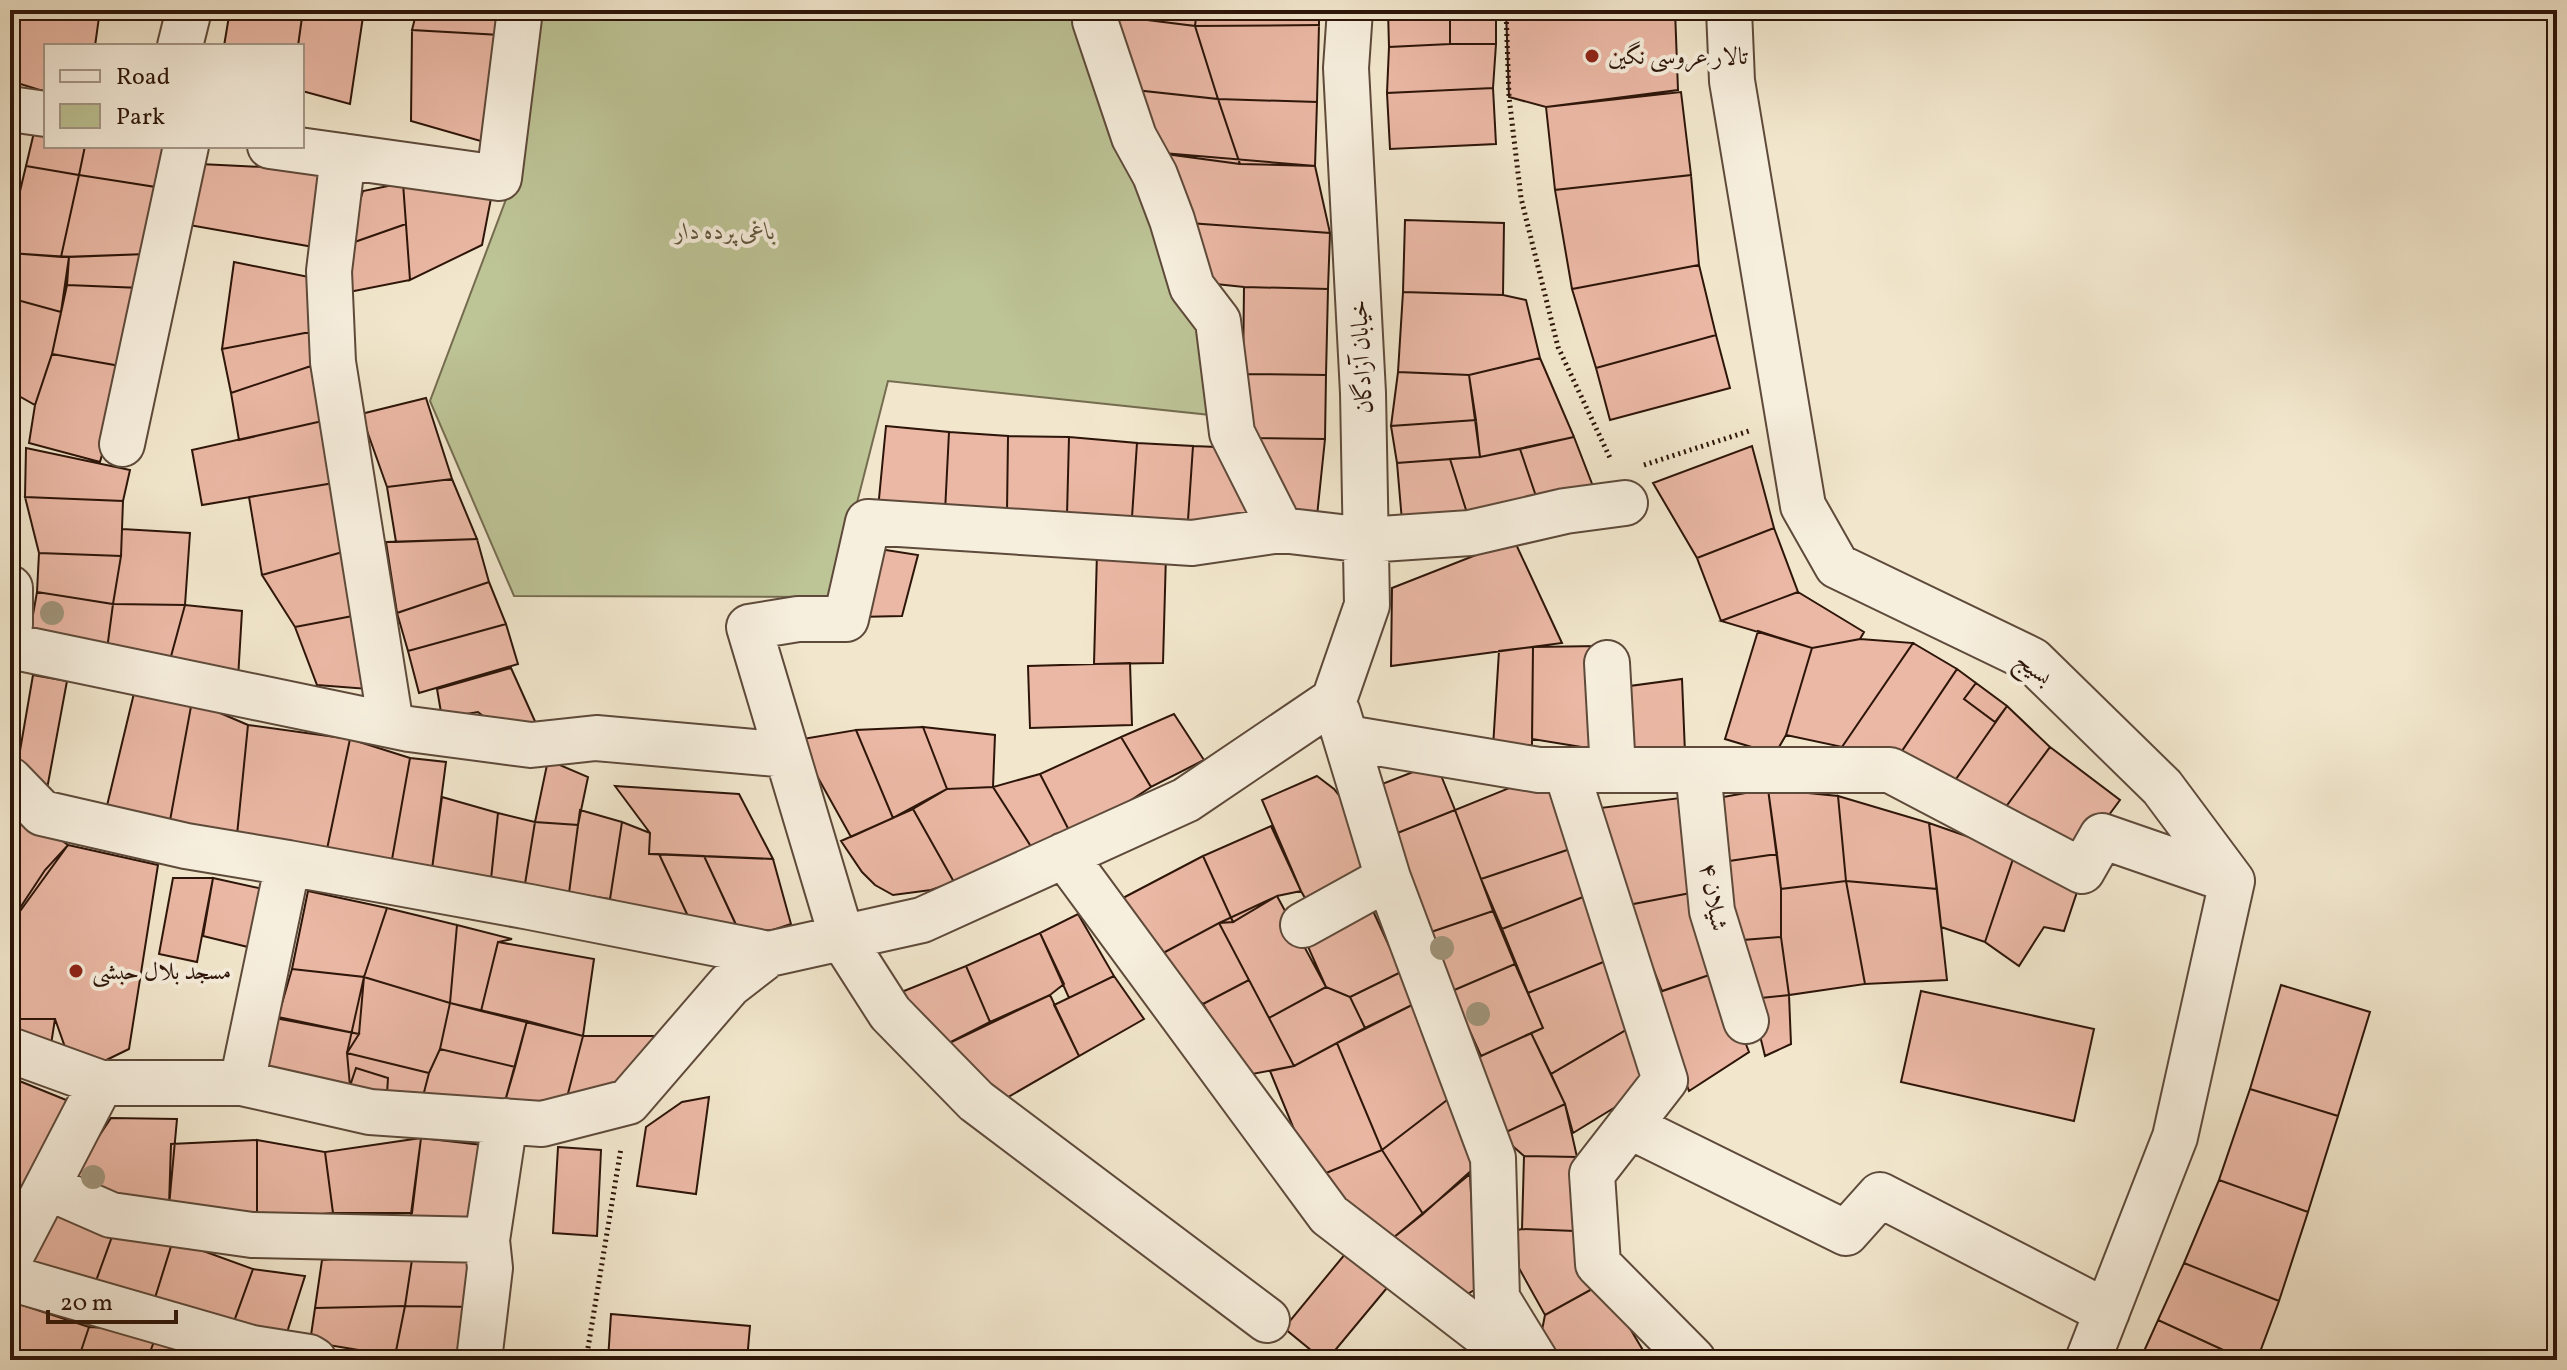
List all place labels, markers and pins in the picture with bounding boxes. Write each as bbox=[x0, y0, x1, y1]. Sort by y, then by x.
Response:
place label: تالار عروسی نگین bbox=[1608, 41, 1748, 75]
marker: تالار عروسی نگین bbox=[1583, 47, 1601, 65]
place label: مسجد بلال حبشی bbox=[92, 956, 231, 990]
marker: مسجد بلال حبشی bbox=[67, 962, 85, 980]

